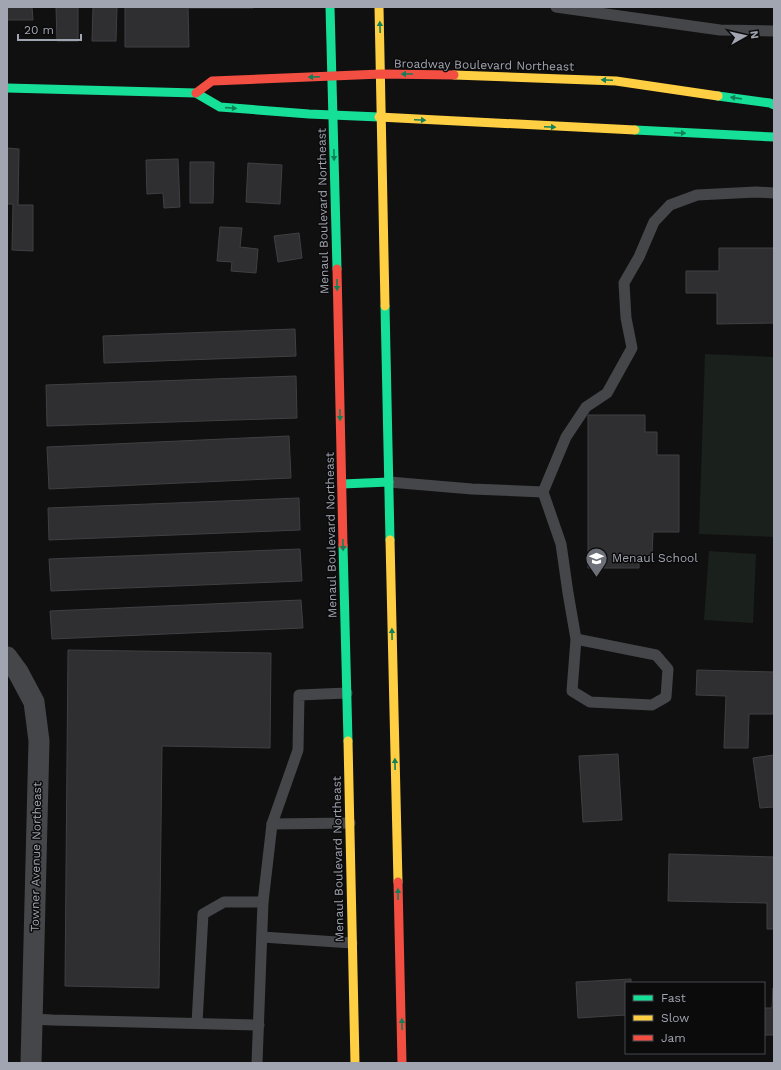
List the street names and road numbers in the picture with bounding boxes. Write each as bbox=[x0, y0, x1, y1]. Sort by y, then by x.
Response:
street label: Broadway Boulevard Northeast bbox=[394, 56, 574, 74]
street label: Menaul Boulevard Northeast bbox=[315, 128, 331, 294]
street label: Menaul Boulevard Northeast bbox=[323, 452, 339, 618]
street label: Menaul Boulevard Northeast bbox=[330, 776, 346, 942]
street label: Towner Avenue Northeast bbox=[28, 782, 44, 932]

